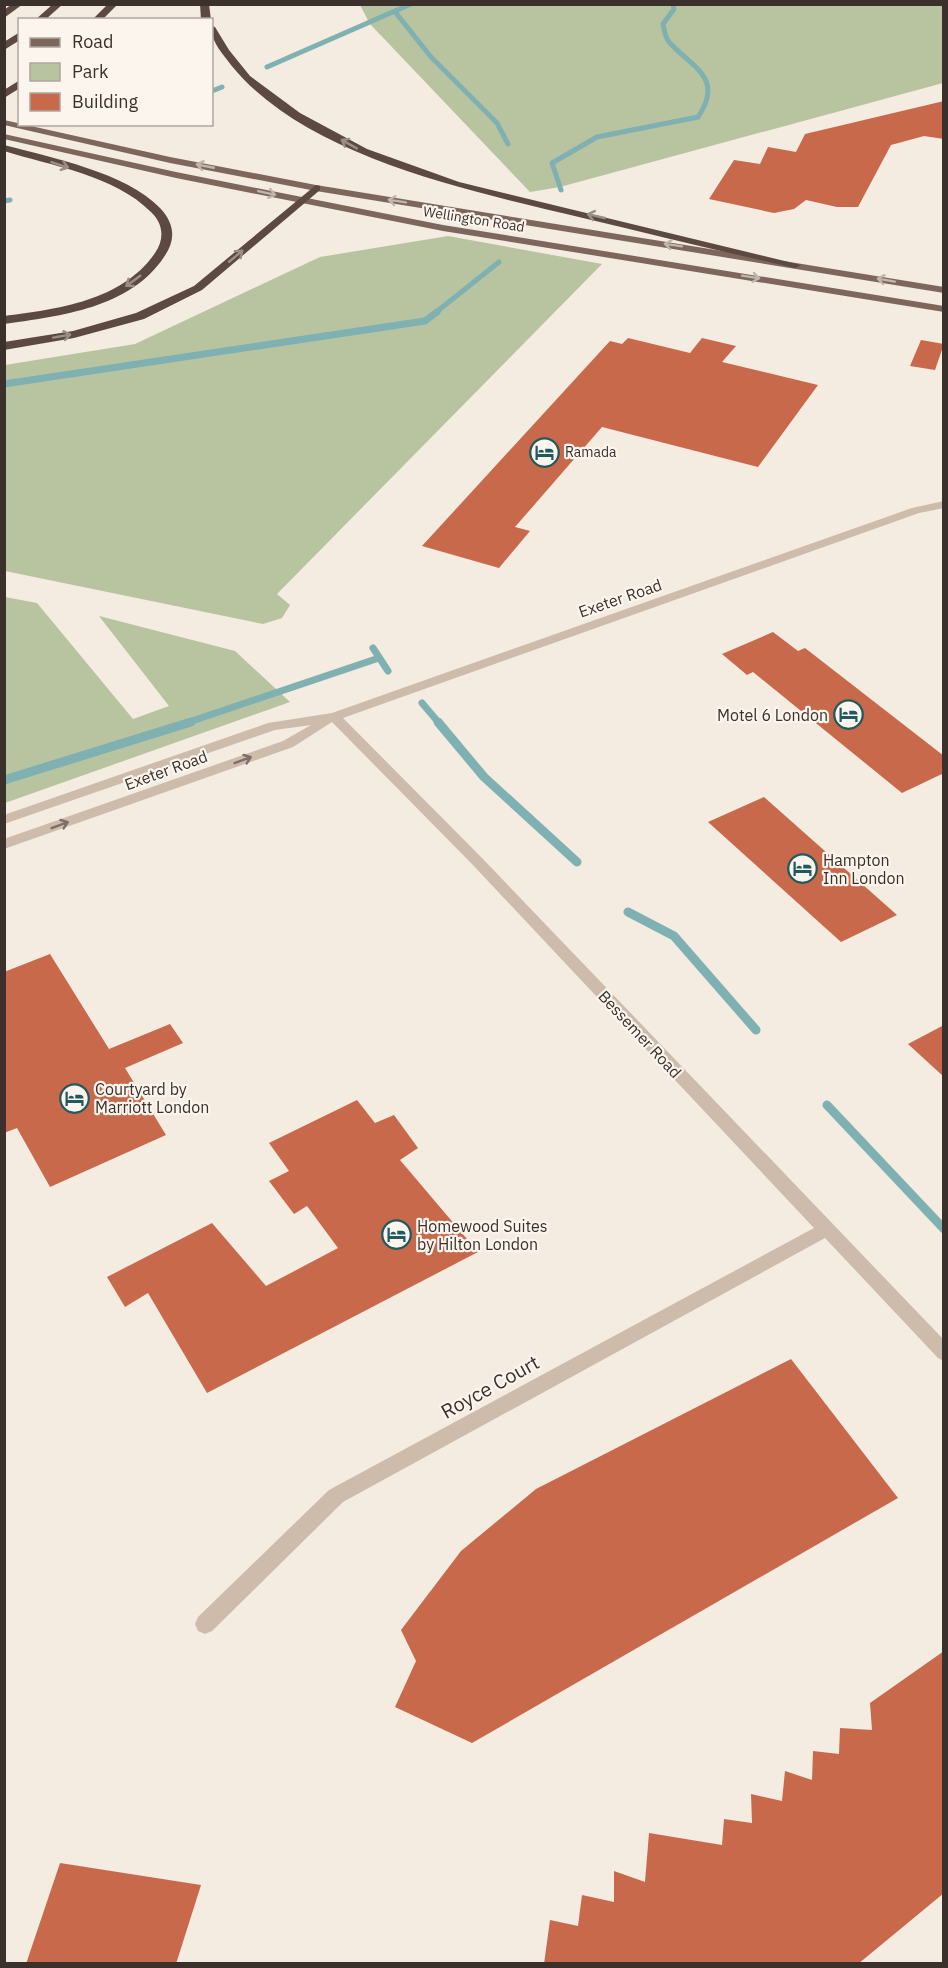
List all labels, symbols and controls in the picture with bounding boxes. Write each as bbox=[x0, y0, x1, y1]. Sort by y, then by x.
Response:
legend bbox=[18, 18, 213, 126]
text: Road bbox=[72, 30, 113, 53]
text: Park bbox=[72, 60, 109, 83]
text: Building bbox=[72, 90, 139, 113]
one-way arrow bbox=[341, 138, 358, 150]
one-way arrow bbox=[196, 160, 216, 171]
one-way arrow bbox=[50, 161, 69, 172]
one-way arrow bbox=[257, 188, 276, 199]
one-way arrow bbox=[388, 195, 408, 206]
street label: Wellington Road bbox=[422, 202, 526, 236]
one-way arrow bbox=[587, 210, 606, 221]
one-way arrow bbox=[663, 240, 683, 251]
one-way arrow bbox=[228, 249, 243, 263]
one-way arrow bbox=[741, 272, 760, 283]
one-way arrow bbox=[126, 274, 142, 287]
one-way arrow bbox=[876, 274, 896, 285]
one-way arrow bbox=[52, 330, 71, 341]
hotel icon: Ramada bbox=[528, 436, 560, 468]
place label: Ramada bbox=[565, 443, 617, 461]
street label: Exeter Road bbox=[576, 574, 664, 622]
hotel icon: Motel 6 London bbox=[833, 699, 865, 731]
place label: Motel 6 London bbox=[717, 705, 828, 725]
street label: Exeter Road bbox=[122, 746, 210, 794]
one-way arrow bbox=[234, 753, 252, 764]
one-way arrow bbox=[50, 818, 69, 829]
place label: Hampton Inn London bbox=[823, 850, 905, 888]
hotel icon: Hampton Inn London bbox=[786, 853, 818, 885]
street label: Bessemer Road bbox=[594, 986, 686, 1082]
place label: Courtyard by Marriott London bbox=[95, 1079, 209, 1117]
hotel icon: Courtyard by Marriott London bbox=[58, 1082, 90, 1114]
place label: Homewood Suites by Hilton London bbox=[417, 1216, 548, 1254]
hotel icon: Homewood Suites by Hilton London bbox=[380, 1219, 412, 1251]
street label: Royce Court bbox=[436, 1348, 544, 1425]

